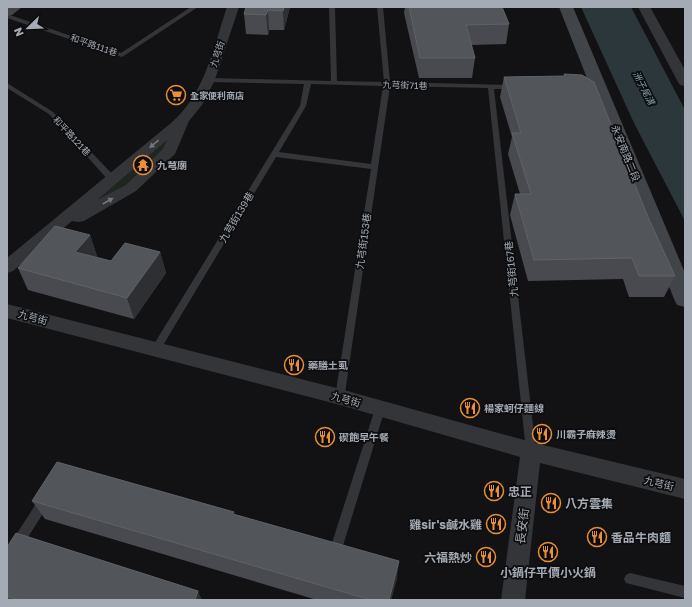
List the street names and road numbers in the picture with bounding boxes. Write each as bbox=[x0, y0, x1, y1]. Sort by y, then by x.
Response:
street label: 和平路111巷 bbox=[69, 32, 119, 58]
street label: 九芎街 bbox=[208, 39, 226, 69]
street label: 九芎街71巷 bbox=[382, 79, 428, 91]
street label: 和平路121巷 bbox=[51, 114, 93, 158]
street label: 永安南路二段 bbox=[609, 123, 643, 183]
street label: 九芎街139巷 bbox=[216, 190, 256, 244]
street label: 九芎街153巷 bbox=[353, 212, 373, 270]
street label: 九芎街167巷 bbox=[502, 240, 520, 298]
street label: 九芎街 bbox=[17, 307, 49, 327]
street label: 九芎街 bbox=[330, 389, 362, 409]
street label: 九芎街 bbox=[643, 474, 675, 492]
street label: 長安街 bbox=[512, 507, 532, 545]

